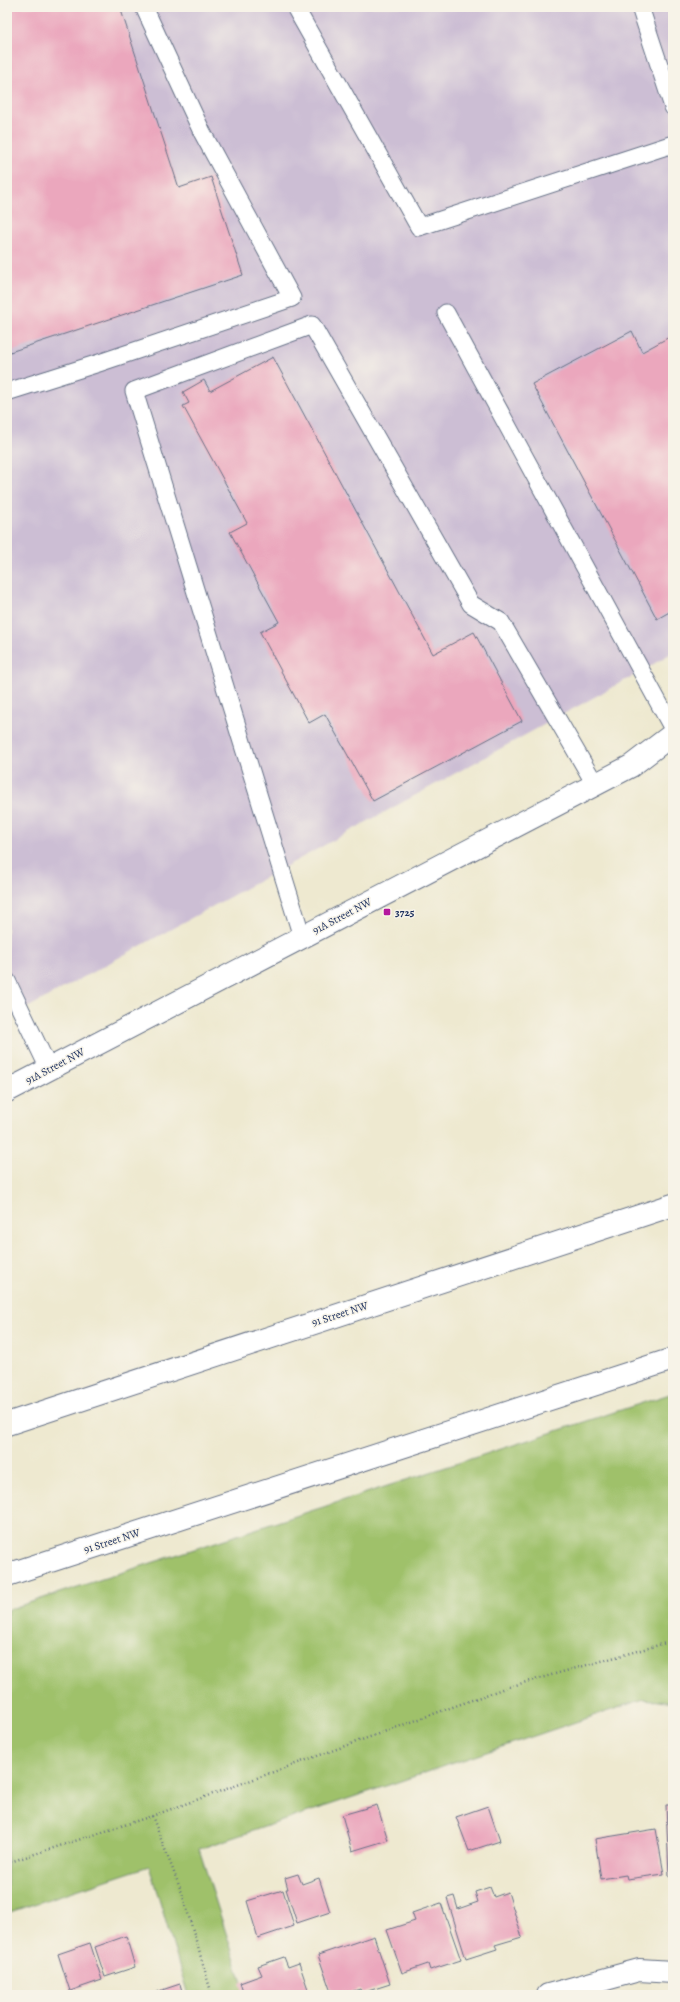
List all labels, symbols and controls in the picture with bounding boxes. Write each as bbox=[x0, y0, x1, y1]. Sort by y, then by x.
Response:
street label: 91A Street NW bbox=[310, 894, 375, 938]
place label: 3725 bbox=[395, 905, 415, 920]
marker: 3725 bbox=[382, 907, 392, 917]
street label: 91A Street NW bbox=[23, 1044, 88, 1088]
street label: 91 Street NW bbox=[310, 1298, 371, 1330]
street label: 91 Street NW bbox=[82, 1525, 143, 1557]

